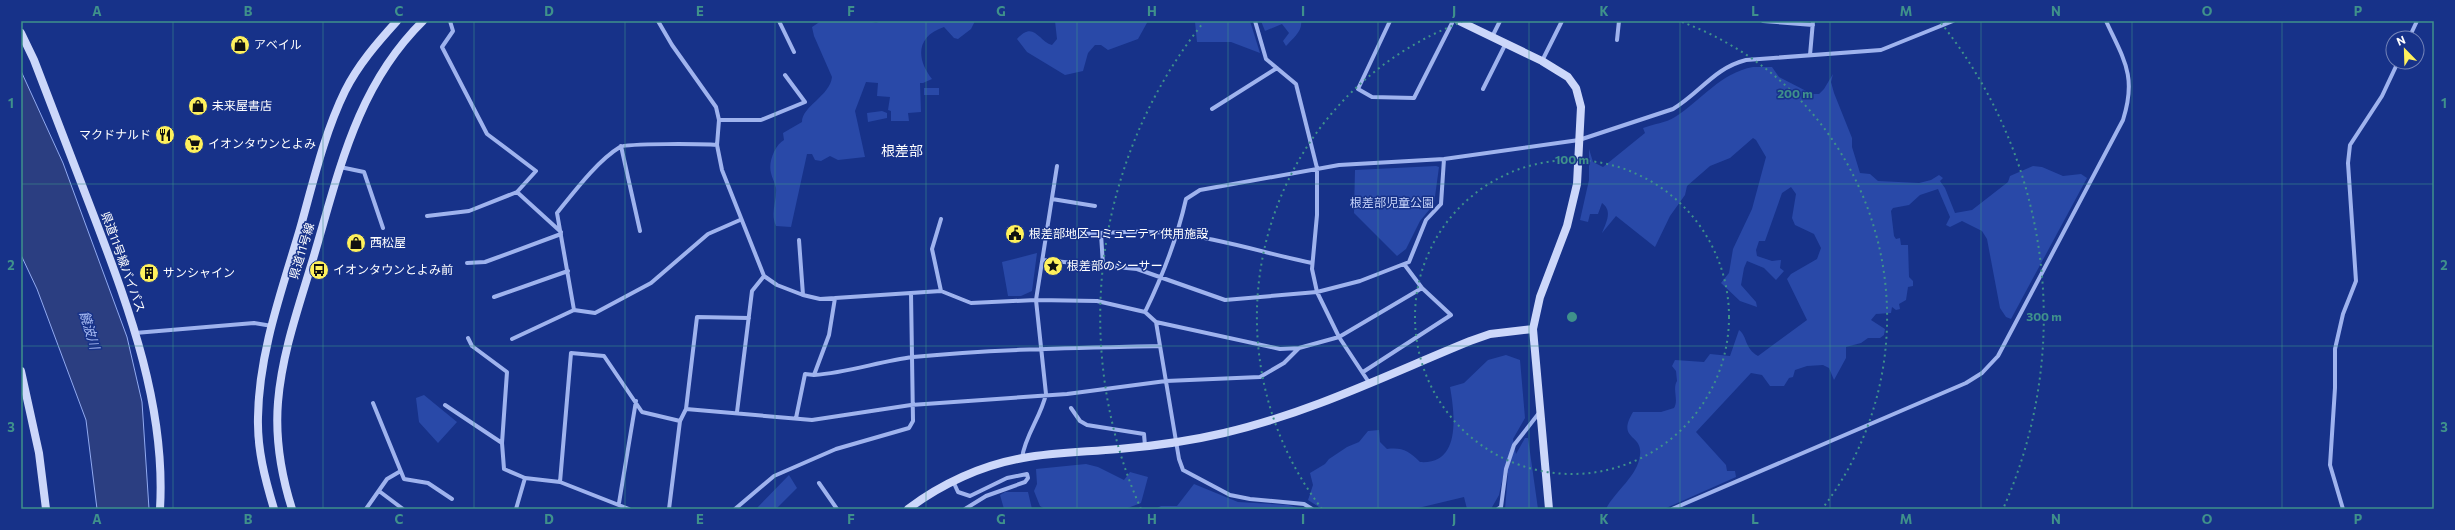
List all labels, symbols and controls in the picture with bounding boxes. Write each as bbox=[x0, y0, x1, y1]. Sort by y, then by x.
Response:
text: A bbox=[92, 3, 102, 19]
text: B bbox=[244, 3, 253, 19]
text: C bbox=[395, 3, 404, 19]
text: D bbox=[544, 3, 554, 19]
text: E bbox=[696, 3, 704, 19]
text: F bbox=[847, 3, 855, 19]
text: G bbox=[996, 3, 1006, 19]
text: H bbox=[1147, 3, 1157, 19]
text: I bbox=[1301, 3, 1305, 19]
text: J bbox=[1452, 3, 1456, 19]
text: K bbox=[1599, 3, 1609, 19]
text: L bbox=[1751, 3, 1759, 19]
text: M bbox=[1900, 3, 1912, 19]
text: N bbox=[2051, 3, 2061, 19]
text: O bbox=[2202, 3, 2213, 19]
text: P bbox=[2354, 3, 2363, 19]
north arrow bbox=[2385, 30, 2425, 70]
text: N bbox=[2395, 33, 2407, 48]
shop icon: アベイル bbox=[229, 34, 251, 56]
place label: アベイル bbox=[254, 37, 302, 51]
text: 200 m bbox=[1777, 86, 1813, 100]
text: 1 bbox=[8, 95, 14, 111]
shop icon: 未来屋書店 bbox=[187, 95, 209, 117]
text: 1 bbox=[2441, 95, 2447, 111]
place label: 未来屋書店 bbox=[212, 98, 272, 112]
restaurant icon: マクドナルド bbox=[154, 124, 176, 146]
place label: マクドナルド bbox=[79, 127, 151, 141]
supermarket icon: イオンタウンとよみ bbox=[183, 133, 205, 155]
place label: イオンタウンとよみ bbox=[208, 136, 316, 150]
district label: 根差部 bbox=[881, 142, 923, 159]
text: 100 m bbox=[1555, 152, 1589, 166]
park label: 根差部児童公園 bbox=[1350, 195, 1434, 209]
street label: 県道11号線バイパス bbox=[99, 209, 149, 314]
street label: 県道11号線 bbox=[286, 221, 316, 281]
public building icon: 根差部地区コミュニティ供用施設 bbox=[1004, 223, 1026, 245]
place label: 根差部地区コミュニティ供用施設 bbox=[1029, 226, 1208, 240]
shop icon: 西松屋 bbox=[345, 232, 367, 254]
place label: 西松屋 bbox=[370, 235, 406, 249]
place icon: 根差部のシーサー bbox=[1042, 255, 1064, 277]
text: 2 bbox=[7, 257, 15, 273]
text: 2 bbox=[2440, 257, 2448, 273]
place label: 根差部のシーサー bbox=[1067, 258, 1163, 272]
bus stop icon: イオンタウンとよみ前 bbox=[308, 259, 330, 281]
building icon: サンシャイン bbox=[138, 262, 160, 284]
place label: イオンタウンとよみ前 bbox=[333, 262, 453, 276]
place label: サンシャイン bbox=[163, 265, 235, 279]
water label: 饒波川 bbox=[77, 309, 104, 353]
text: 300 m bbox=[2026, 309, 2062, 323]
centre of rings bbox=[1565, 310, 1579, 324]
text: 3 bbox=[7, 419, 15, 435]
text: 3 bbox=[2440, 419, 2448, 435]
text: A bbox=[92, 511, 102, 527]
text: B bbox=[244, 511, 253, 527]
text: C bbox=[395, 511, 404, 527]
text: D bbox=[544, 511, 554, 527]
text: E bbox=[696, 511, 704, 527]
text: F bbox=[847, 511, 855, 527]
text: G bbox=[996, 511, 1006, 527]
text: H bbox=[1147, 511, 1157, 527]
text: I bbox=[1301, 511, 1305, 527]
text: J bbox=[1452, 511, 1456, 527]
text: K bbox=[1599, 511, 1609, 527]
text: L bbox=[1751, 511, 1759, 527]
text: M bbox=[1900, 511, 1912, 527]
text: N bbox=[2051, 511, 2061, 527]
text: O bbox=[2202, 511, 2213, 527]
text: P bbox=[2354, 511, 2363, 527]

